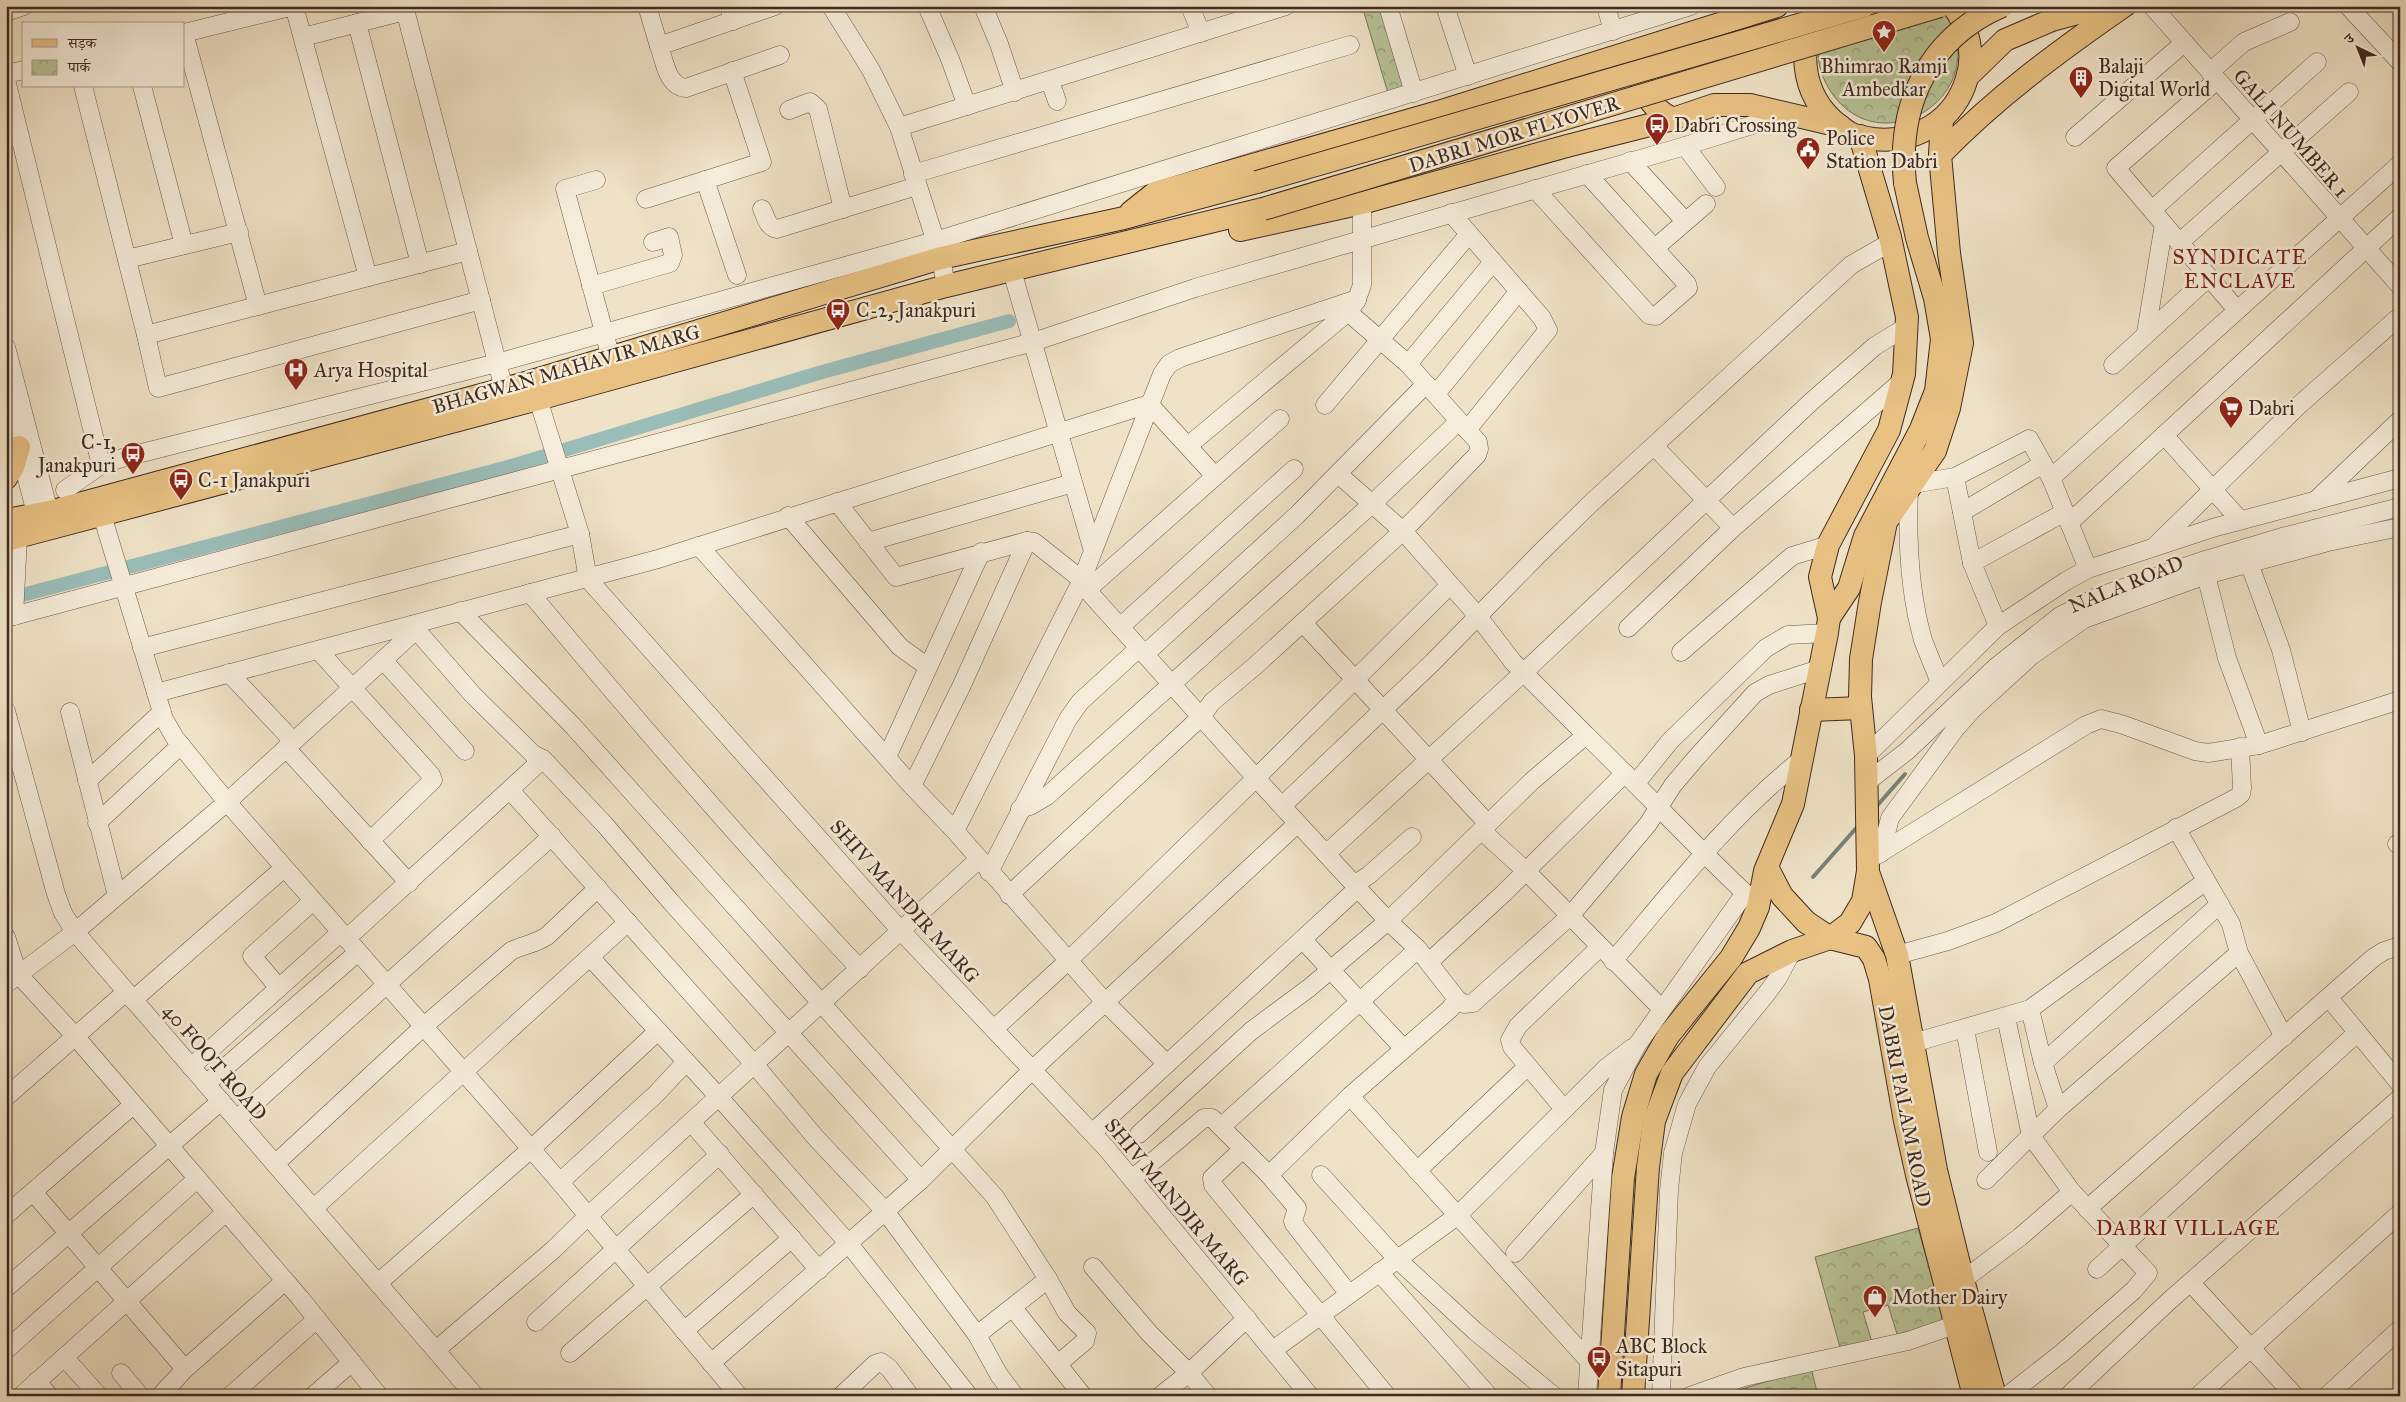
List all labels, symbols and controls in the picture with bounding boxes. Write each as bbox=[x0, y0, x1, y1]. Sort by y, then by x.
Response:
place icon: Bhimrao Ramji Ambedkar bbox=[1871, 19, 1897, 53]
legend bbox=[22, 22, 185, 88]
north arrow bbox=[2334, 22, 2384, 72]
text: उ bbox=[2340, 30, 2359, 48]
text: सड़क bbox=[67, 34, 97, 52]
place label: Bhimrao Ramji Ambedkar bbox=[1821, 54, 1948, 101]
place label: Balaji Digital World bbox=[2098, 54, 2210, 102]
text: पार्क bbox=[67, 58, 91, 76]
street label: GALI NUMBER 1 bbox=[2229, 64, 2354, 202]
building icon: Balaji Digital World bbox=[2068, 65, 2094, 99]
street label: DABRI MOR FLYOVER bbox=[1406, 90, 1623, 178]
bus stop icon: Dabri Crossing bbox=[1644, 112, 1670, 146]
place label: Dabri Crossing bbox=[1674, 113, 1797, 138]
place label: Police Station Dabri bbox=[1826, 126, 1938, 173]
public building icon: Police Station Dabri bbox=[1795, 136, 1821, 170]
district label: SYNDICATE ENCLAVE bbox=[2173, 244, 2307, 294]
bus stop icon: C-2, Janakpuri bbox=[825, 297, 851, 331]
place label: C-2, Janakpuri bbox=[856, 298, 976, 323]
street label: BHAGWAN MAHAVIR MARG bbox=[429, 319, 703, 419]
hospital icon: Arya Hospital bbox=[283, 357, 309, 391]
place label: Arya Hospital bbox=[313, 358, 429, 382]
supermarket icon: Dabri bbox=[2218, 395, 2244, 429]
place label: Dabri bbox=[2248, 396, 2295, 420]
place label: C-1, Janakpuri bbox=[36, 430, 116, 478]
bus stop icon: C-1, Janakpuri bbox=[120, 441, 146, 475]
bus stop icon: C-1 Janakpuri bbox=[168, 467, 194, 501]
place label: C-1 Janakpuri bbox=[198, 468, 311, 493]
street label: NALA ROAD bbox=[2065, 550, 2187, 618]
street label: SHIV MANDIR MARG bbox=[825, 814, 985, 988]
street label: 40 FOOT ROAD bbox=[158, 999, 272, 1125]
street label: DABRI PALAM ROAD bbox=[1874, 1003, 1936, 1209]
street label: SHIV MANDIR MARG bbox=[1100, 1113, 1254, 1291]
district label: DABRI VILLAGE bbox=[2096, 1215, 2280, 1241]
shop icon: Mother Dairy bbox=[1862, 1284, 1888, 1318]
place label: Mother Dairy bbox=[1892, 1285, 2008, 1309]
place label: ABC Block Sitapuri bbox=[1615, 1334, 1708, 1381]
bus stop icon: ABC Block Sitapuri bbox=[1586, 1345, 1612, 1379]

